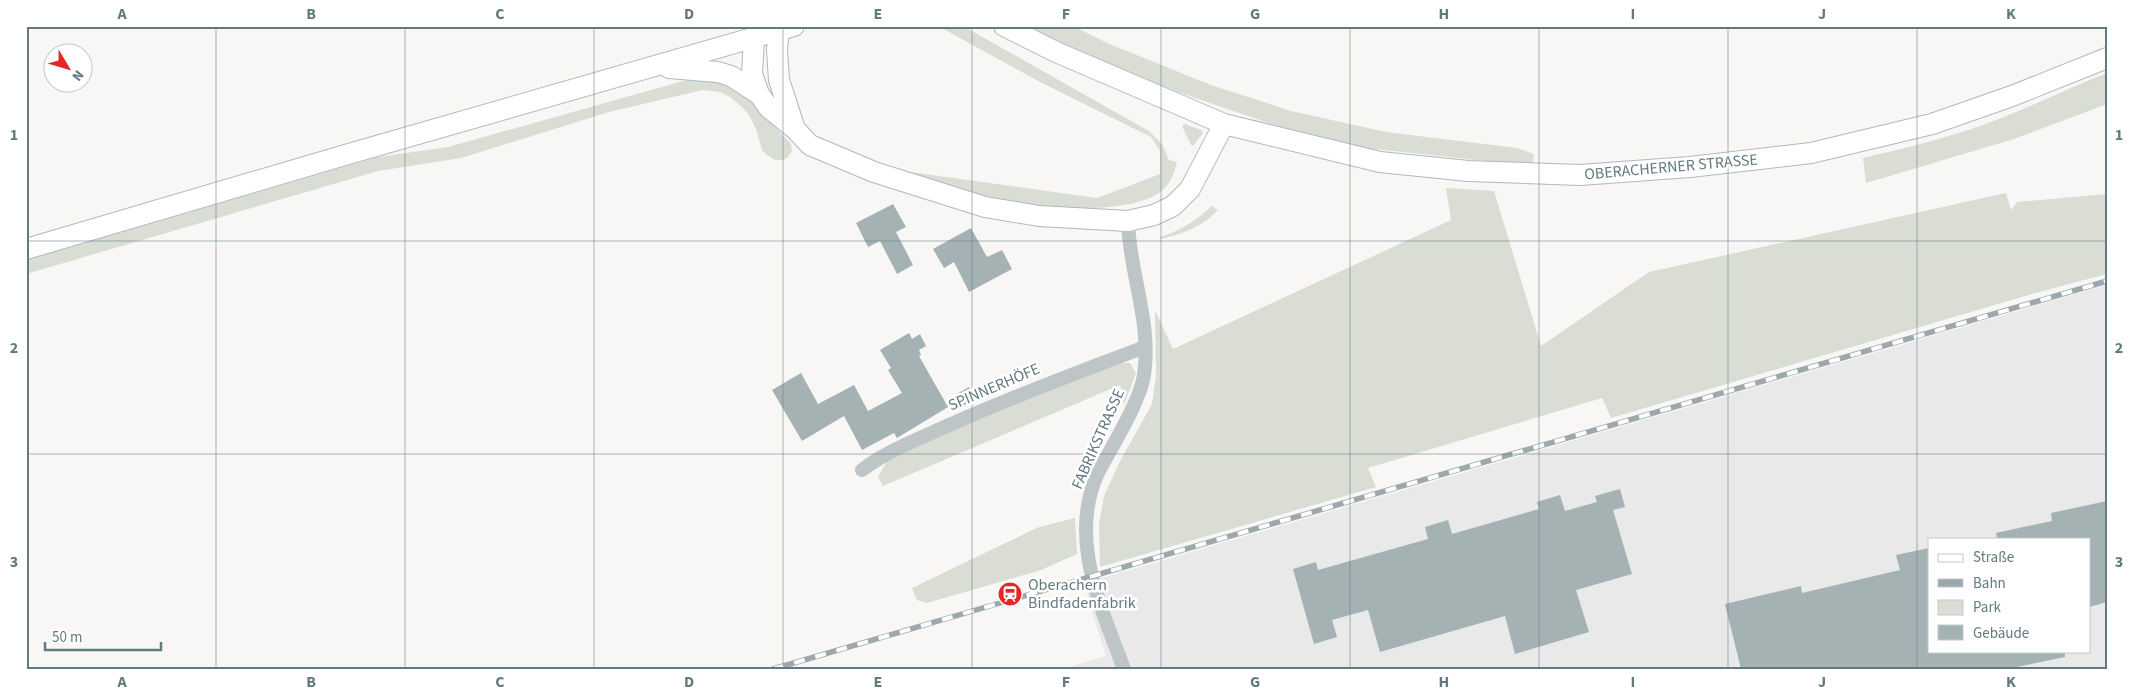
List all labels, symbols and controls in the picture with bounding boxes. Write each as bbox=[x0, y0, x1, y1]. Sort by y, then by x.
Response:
text: A bbox=[116, 3, 127, 25]
text: B bbox=[306, 3, 316, 25]
text: C bbox=[495, 3, 505, 25]
text: D bbox=[684, 3, 694, 25]
text: E bbox=[874, 3, 882, 25]
text: F bbox=[1062, 3, 1070, 25]
text: G bbox=[1250, 3, 1260, 25]
text: H bbox=[1439, 3, 1449, 25]
text: I bbox=[1631, 3, 1635, 25]
text: J bbox=[1818, 3, 1826, 25]
text: K bbox=[2006, 3, 2016, 25]
north arrow bbox=[42, 42, 92, 92]
text: N bbox=[67, 66, 88, 85]
text: 1 bbox=[10, 124, 18, 146]
text: 1 bbox=[2115, 124, 2123, 146]
street label: OBERACHERNER STRASSE bbox=[1583, 148, 1759, 186]
text: 2 bbox=[10, 337, 18, 359]
text: 2 bbox=[2115, 337, 2123, 359]
street label: SPINNERHÖFE bbox=[945, 358, 1043, 416]
street label: FABRIKSTRASSE bbox=[1066, 385, 1130, 493]
legend bbox=[1928, 538, 2090, 652]
text: Straße bbox=[1973, 547, 2014, 568]
text: 3 bbox=[10, 551, 18, 573]
text: 3 bbox=[2115, 551, 2123, 573]
text: Bahn bbox=[1973, 573, 2006, 594]
place label: Oberachern Bindfadenfabrik bbox=[1028, 574, 1136, 614]
station icon: Oberachern Bindfadenfabrik bbox=[997, 581, 1023, 607]
text: Park bbox=[1973, 597, 2002, 618]
scale bar bbox=[45, 620, 161, 652]
text: Gebäude bbox=[1973, 623, 2029, 644]
text: 50 m bbox=[52, 627, 82, 648]
text: A bbox=[116, 671, 127, 693]
text: B bbox=[306, 671, 316, 693]
text: C bbox=[495, 671, 505, 693]
text: D bbox=[684, 671, 694, 693]
text: E bbox=[874, 671, 882, 693]
text: F bbox=[1062, 671, 1070, 693]
text: G bbox=[1250, 671, 1260, 693]
text: H bbox=[1439, 671, 1449, 693]
text: I bbox=[1631, 671, 1635, 693]
text: J bbox=[1818, 671, 1826, 693]
text: K bbox=[2006, 671, 2016, 693]

